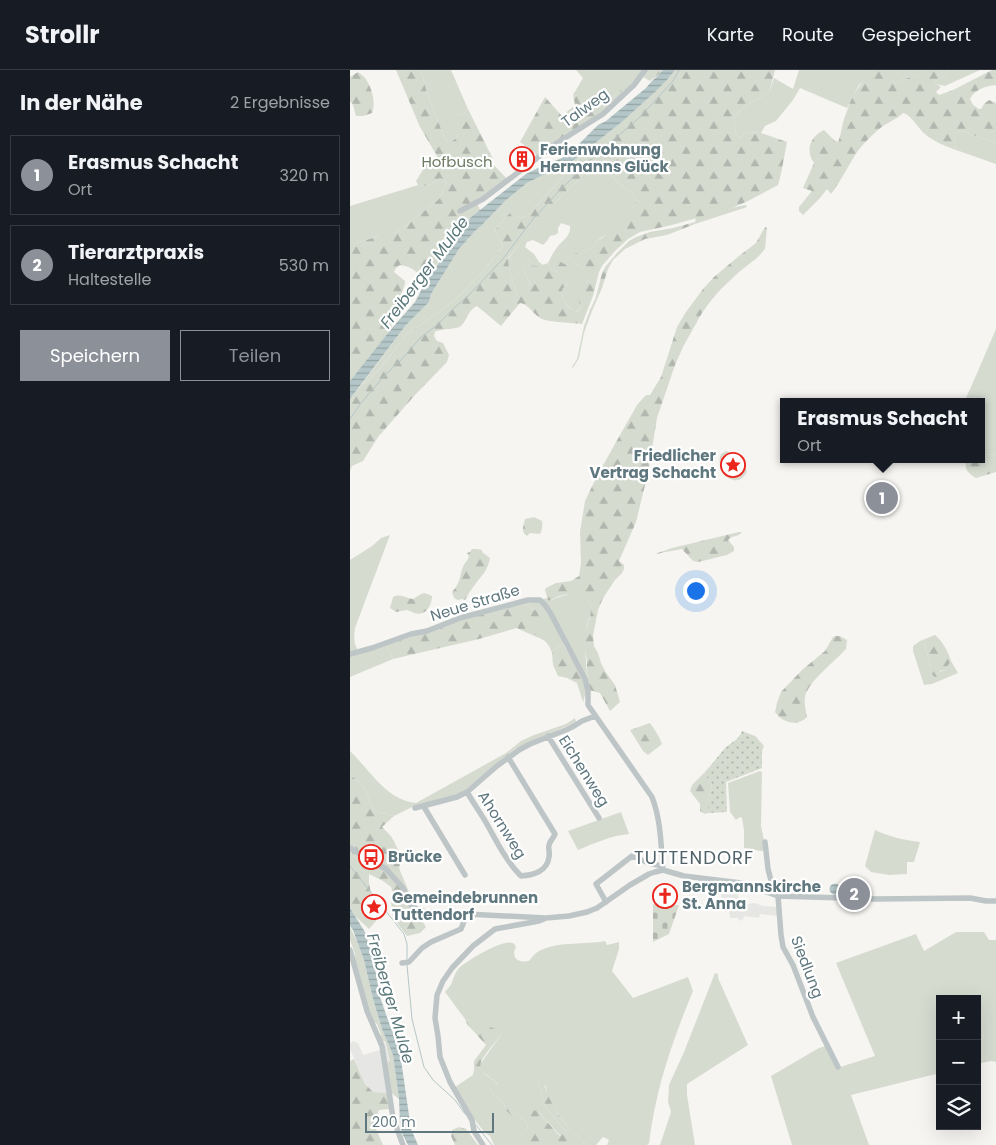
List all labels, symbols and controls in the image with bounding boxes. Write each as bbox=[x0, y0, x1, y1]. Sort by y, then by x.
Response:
text: Strollr bbox=[25, 18, 100, 51]
text: Karte bbox=[707, 22, 754, 47]
text: Route bbox=[782, 22, 834, 47]
text: Gespeichert bbox=[862, 22, 971, 47]
street label: Talweg bbox=[557, 83, 613, 132]
text: In der Nähe bbox=[20, 88, 143, 117]
text: 2 Ergebnisse bbox=[230, 91, 330, 114]
place label: Ferienwohnung Hermanns Glück bbox=[540, 139, 670, 177]
building icon: Ferienwohnung Hermanns Glück bbox=[509, 146, 535, 172]
text: Erasmus Schacht bbox=[68, 149, 238, 176]
park label: Hofbusch bbox=[421, 151, 493, 172]
text: 1 bbox=[34, 164, 40, 187]
text: 320 m bbox=[280, 164, 329, 187]
text: Ort bbox=[68, 178, 92, 201]
water label: Freiberger Mulde bbox=[375, 212, 474, 333]
text: Tierarztpraxis bbox=[68, 239, 204, 266]
text: 2 bbox=[32, 254, 42, 277]
text: 530 m bbox=[279, 254, 329, 277]
text: Haltestelle bbox=[68, 268, 151, 291]
button: Speichern bbox=[20, 330, 170, 381]
button: Teilen bbox=[180, 330, 330, 381]
popup bbox=[780, 398, 985, 463]
text: Erasmus Schacht bbox=[797, 405, 968, 432]
text: Ort bbox=[797, 434, 822, 457]
place label: Friedlicher Vertrag Schacht bbox=[589, 445, 717, 483]
place icon: Friedlicher Vertrag Schacht bbox=[720, 452, 746, 478]
pin: 1 bbox=[866, 479, 898, 517]
your location bbox=[683, 578, 709, 604]
street label: Neue Straße bbox=[428, 579, 522, 626]
street label: Eichenweg bbox=[554, 731, 615, 811]
street label: Ahornweg bbox=[473, 787, 532, 863]
bus stop icon: Brücke bbox=[358, 844, 384, 870]
district label: TUTTENDORF bbox=[634, 845, 754, 870]
place label: Brücke bbox=[388, 846, 442, 867]
pin: 2 bbox=[838, 875, 870, 913]
place label: Bergmannskirche St. Anna bbox=[682, 876, 821, 914]
church icon: Bergmannskirche St. Anna bbox=[652, 883, 678, 909]
place label: Gemeindebrunnen Tuttendorf bbox=[392, 887, 538, 925]
place icon: Gemeindebrunnen Tuttendorf bbox=[361, 894, 387, 920]
water label: Freiberger Mulde bbox=[361, 930, 420, 1066]
street label: Siedlung bbox=[786, 933, 829, 1001]
map controls bbox=[936, 995, 981, 1130]
button: + bbox=[936, 995, 981, 1040]
button: − bbox=[936, 1040, 981, 1085]
button: layers bbox=[936, 1085, 981, 1130]
scale bar bbox=[365, 1110, 494, 1133]
text: 200 m bbox=[372, 1112, 416, 1132]

